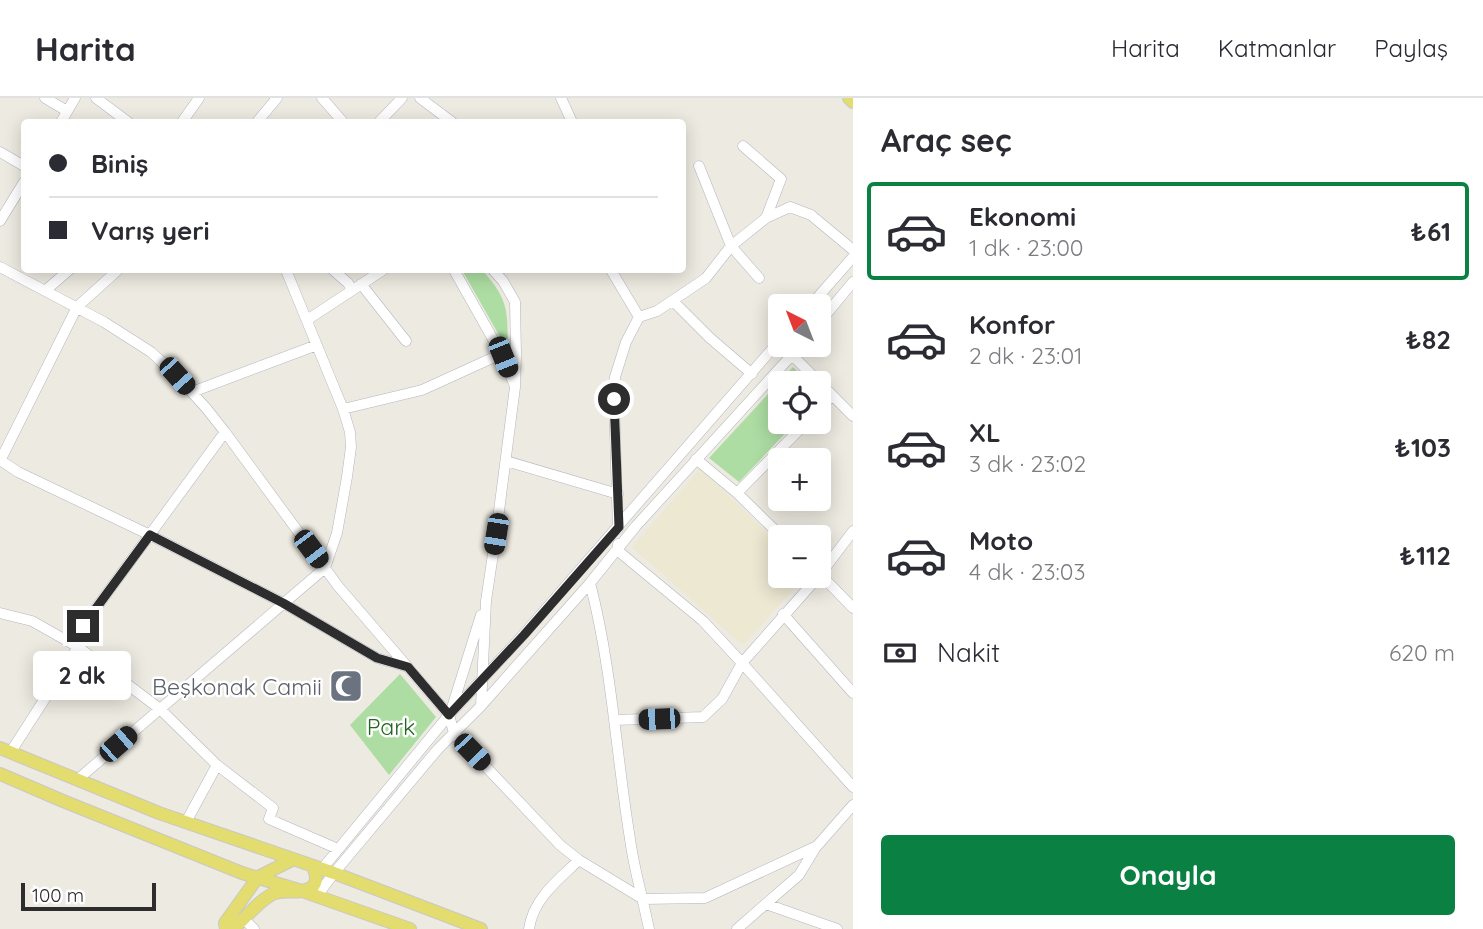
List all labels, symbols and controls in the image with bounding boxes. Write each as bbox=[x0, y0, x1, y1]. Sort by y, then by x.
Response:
text: Harita bbox=[35, 28, 136, 69]
text: Harita bbox=[1111, 33, 1180, 63]
text: Katmanlar bbox=[1218, 33, 1336, 63]
text: Paylaş bbox=[1374, 33, 1448, 63]
text: Araç seç bbox=[881, 120, 1012, 160]
text: Biniş bbox=[91, 147, 148, 180]
icon: car bbox=[885, 200, 948, 263]
text: Ekonomi bbox=[969, 200, 1076, 233]
text: Varış yeri bbox=[91, 214, 210, 247]
text: ₺61 bbox=[1411, 215, 1451, 248]
text: 1 dk · 23:00 bbox=[969, 233, 1084, 262]
north arrow bbox=[768, 294, 831, 357]
map controls bbox=[768, 294, 831, 588]
icon: car bbox=[885, 308, 948, 371]
text: Konfor bbox=[969, 308, 1055, 341]
text: ₺82 bbox=[1405, 323, 1451, 356]
car bbox=[486, 334, 521, 380]
text: 2 dk · 23:01 bbox=[969, 341, 1083, 370]
car bbox=[156, 353, 199, 399]
button: locate bbox=[768, 371, 831, 434]
route start bbox=[598, 383, 630, 415]
icon: car bbox=[885, 416, 948, 479]
text: XL bbox=[969, 416, 1001, 449]
text: ₺103 bbox=[1395, 431, 1451, 464]
button: + bbox=[768, 448, 831, 511]
text: 3 dk · 23:02 bbox=[969, 449, 1086, 478]
car bbox=[483, 512, 510, 556]
icon: car bbox=[885, 524, 948, 587]
text: Moto bbox=[969, 524, 1033, 557]
button: − bbox=[768, 525, 831, 588]
car bbox=[290, 526, 333, 572]
text: ₺112 bbox=[1400, 539, 1451, 572]
text: 4 dk · 23:03 bbox=[969, 557, 1086, 586]
route end bbox=[67, 610, 99, 642]
icon: cash bbox=[881, 634, 919, 672]
text: Nakit bbox=[937, 636, 1000, 669]
text: 620 m bbox=[1389, 638, 1455, 667]
callout: 2 dk bbox=[34, 650, 132, 700]
text: 2 dk bbox=[58, 661, 106, 690]
mosque icon: Beşkonak Camii bbox=[327, 667, 365, 705]
place label: Beşkonak Camii bbox=[152, 672, 322, 701]
car bbox=[638, 708, 681, 730]
park label: Park bbox=[367, 712, 415, 741]
car bbox=[96, 722, 141, 766]
car bbox=[450, 730, 495, 774]
button: Onayla bbox=[881, 835, 1455, 915]
scale bar bbox=[21, 880, 156, 912]
text: 100 m bbox=[32, 883, 84, 907]

